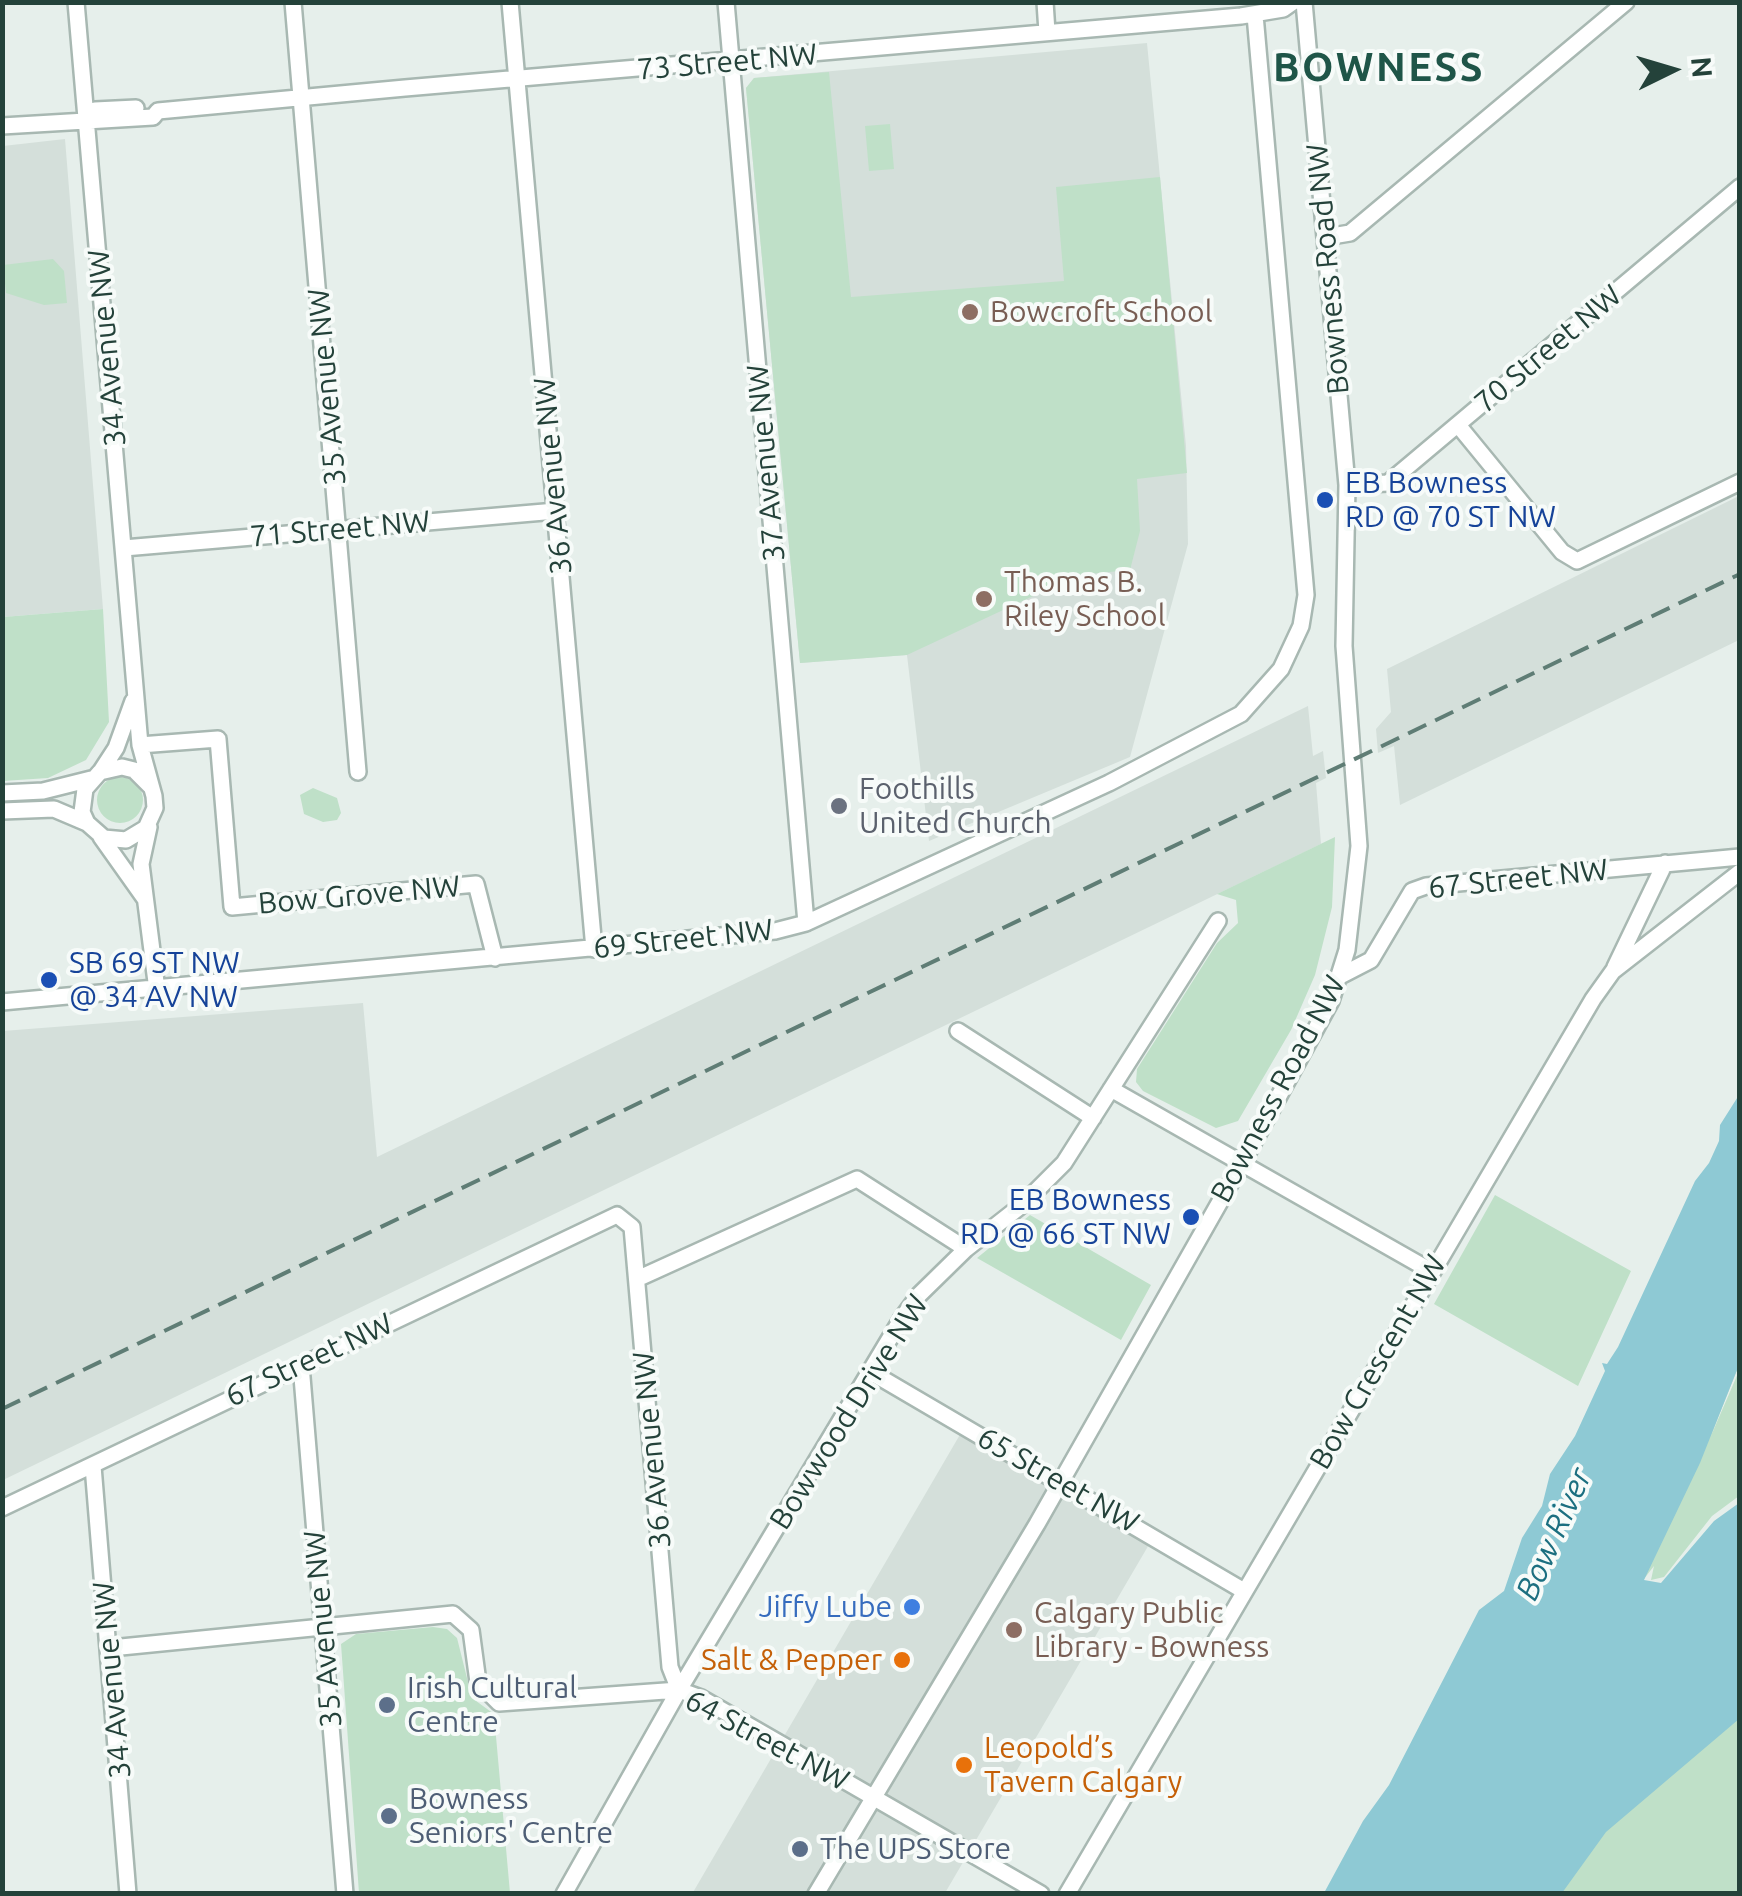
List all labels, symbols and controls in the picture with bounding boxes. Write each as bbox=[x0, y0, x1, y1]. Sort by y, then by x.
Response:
north arrow bbox=[1622, 20, 1722, 120]
street label: 73 Street NW bbox=[636, 36, 818, 88]
district label: BOWNESS bbox=[1273, 44, 1485, 92]
text: N bbox=[1686, 56, 1719, 79]
street label: Bowness Road NW bbox=[1299, 142, 1357, 396]
street label: 34 Avenue NW bbox=[80, 248, 134, 448]
street label: 70 Street NW bbox=[1467, 277, 1629, 421]
street label: 35 Avenue NW bbox=[300, 287, 354, 487]
place label: Bowcroft School bbox=[990, 294, 1213, 330]
marker: Bowcroft School bbox=[959, 301, 981, 323]
street label: 37 Avenue NW bbox=[739, 363, 793, 563]
street label: 36 Avenue NW bbox=[526, 376, 580, 576]
place label: EB Bowness RD @ 70 ST NW bbox=[1345, 465, 1556, 536]
marker: EB Bowness RD @ 70 ST NW bbox=[1314, 489, 1336, 511]
street label: 71 Street NW bbox=[249, 503, 431, 555]
place label: Thomas B. Riley School bbox=[1004, 564, 1166, 634]
marker: Thomas B. Riley School bbox=[973, 588, 995, 610]
place label: Foothills United Church bbox=[859, 771, 1052, 842]
marker: Foothills United Church bbox=[828, 795, 850, 817]
street label: 67 Street NW bbox=[1426, 852, 1610, 906]
street label: Bow Grove NW bbox=[257, 868, 461, 922]
street label: 69 Street NW bbox=[591, 912, 775, 966]
place label: SB 69 ST NW @ 34 AV NW bbox=[69, 945, 240, 1016]
marker: SB 69 ST NW @ 34 AV NW bbox=[38, 969, 60, 991]
street label: Bowness Road NW bbox=[1203, 969, 1353, 1209]
place label: EB Bowness RD @ 66 ST NW bbox=[960, 1182, 1171, 1252]
marker: EB Bowness RD @ 66 ST NW bbox=[1180, 1206, 1202, 1228]
street label: Bow Crescent NW bbox=[1302, 1248, 1454, 1476]
street label: Bowwood Drive NW bbox=[762, 1288, 936, 1536]
street label: 67 Street NW bbox=[220, 1306, 398, 1414]
street label: 36 Avenue NW bbox=[625, 1350, 679, 1550]
street label: 65 Street NW bbox=[971, 1419, 1145, 1541]
water label: Bow River bbox=[1508, 1462, 1600, 1606]
street label: 35 Avenue NW bbox=[296, 1529, 350, 1729]
street label: 34 Avenue NW bbox=[85, 1580, 139, 1780]
place label: Jiffy Lube bbox=[759, 1589, 892, 1625]
place label: Calgary Public Library - Bowness bbox=[1034, 1595, 1269, 1666]
marker: Jiffy Lube bbox=[901, 1596, 923, 1618]
marker: Calgary Public Library - Bowness bbox=[1003, 1619, 1025, 1641]
place label: Salt & Pepper bbox=[701, 1642, 882, 1678]
marker: Salt & Pepper bbox=[891, 1649, 913, 1671]
place label: Irish Cultural Centre bbox=[407, 1670, 577, 1740]
street label: 64 Street NW bbox=[679, 1682, 855, 1798]
marker: Irish Cultural Centre bbox=[376, 1694, 398, 1716]
place label: Leopold’s Tavern Calgary bbox=[984, 1730, 1182, 1800]
marker: Leopold’s Tavern Calgary bbox=[953, 1754, 975, 1776]
place label: Bowness Seniors' Centre bbox=[409, 1781, 613, 1852]
marker: Bowness Seniors' Centre bbox=[378, 1805, 400, 1827]
place label: The UPS Store bbox=[820, 1831, 1011, 1867]
marker: The UPS Store bbox=[789, 1838, 811, 1860]

